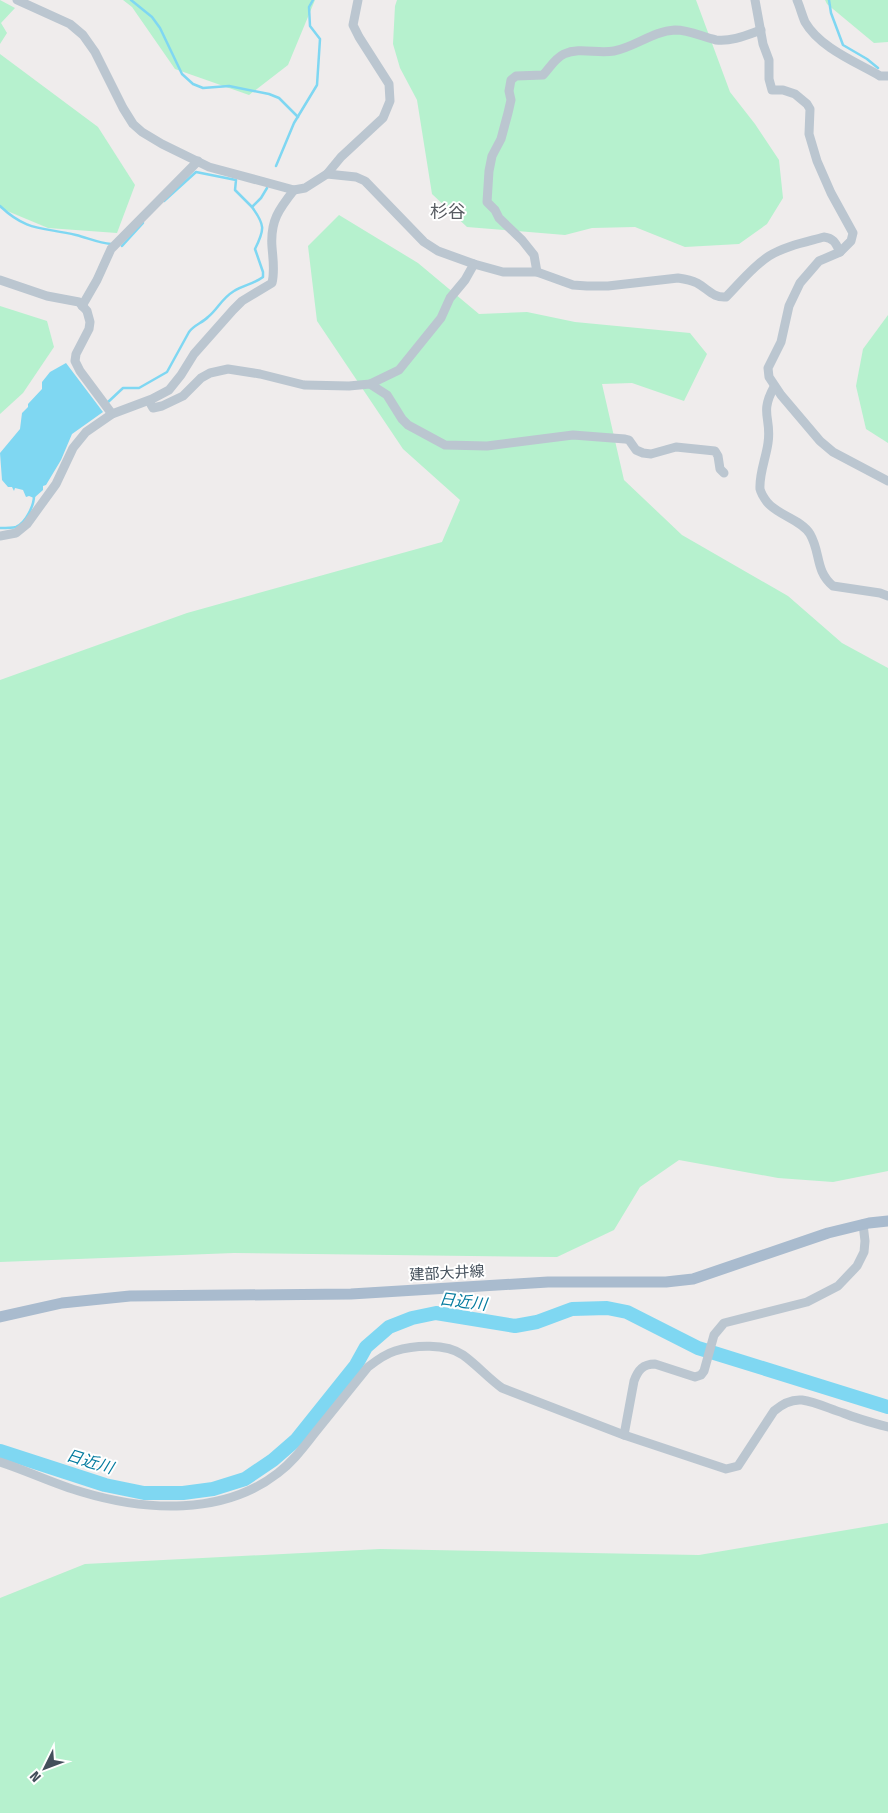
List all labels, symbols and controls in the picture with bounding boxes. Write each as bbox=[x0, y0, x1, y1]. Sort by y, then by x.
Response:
district label: 杉谷 bbox=[430, 201, 466, 223]
street label: 建部大井線 bbox=[409, 1262, 485, 1284]
water label: 日近川 bbox=[438, 1289, 490, 1314]
water label: 日近川 bbox=[64, 1445, 117, 1478]
north arrow bbox=[20, 1743, 70, 1793]
text: N bbox=[27, 1768, 45, 1785]

